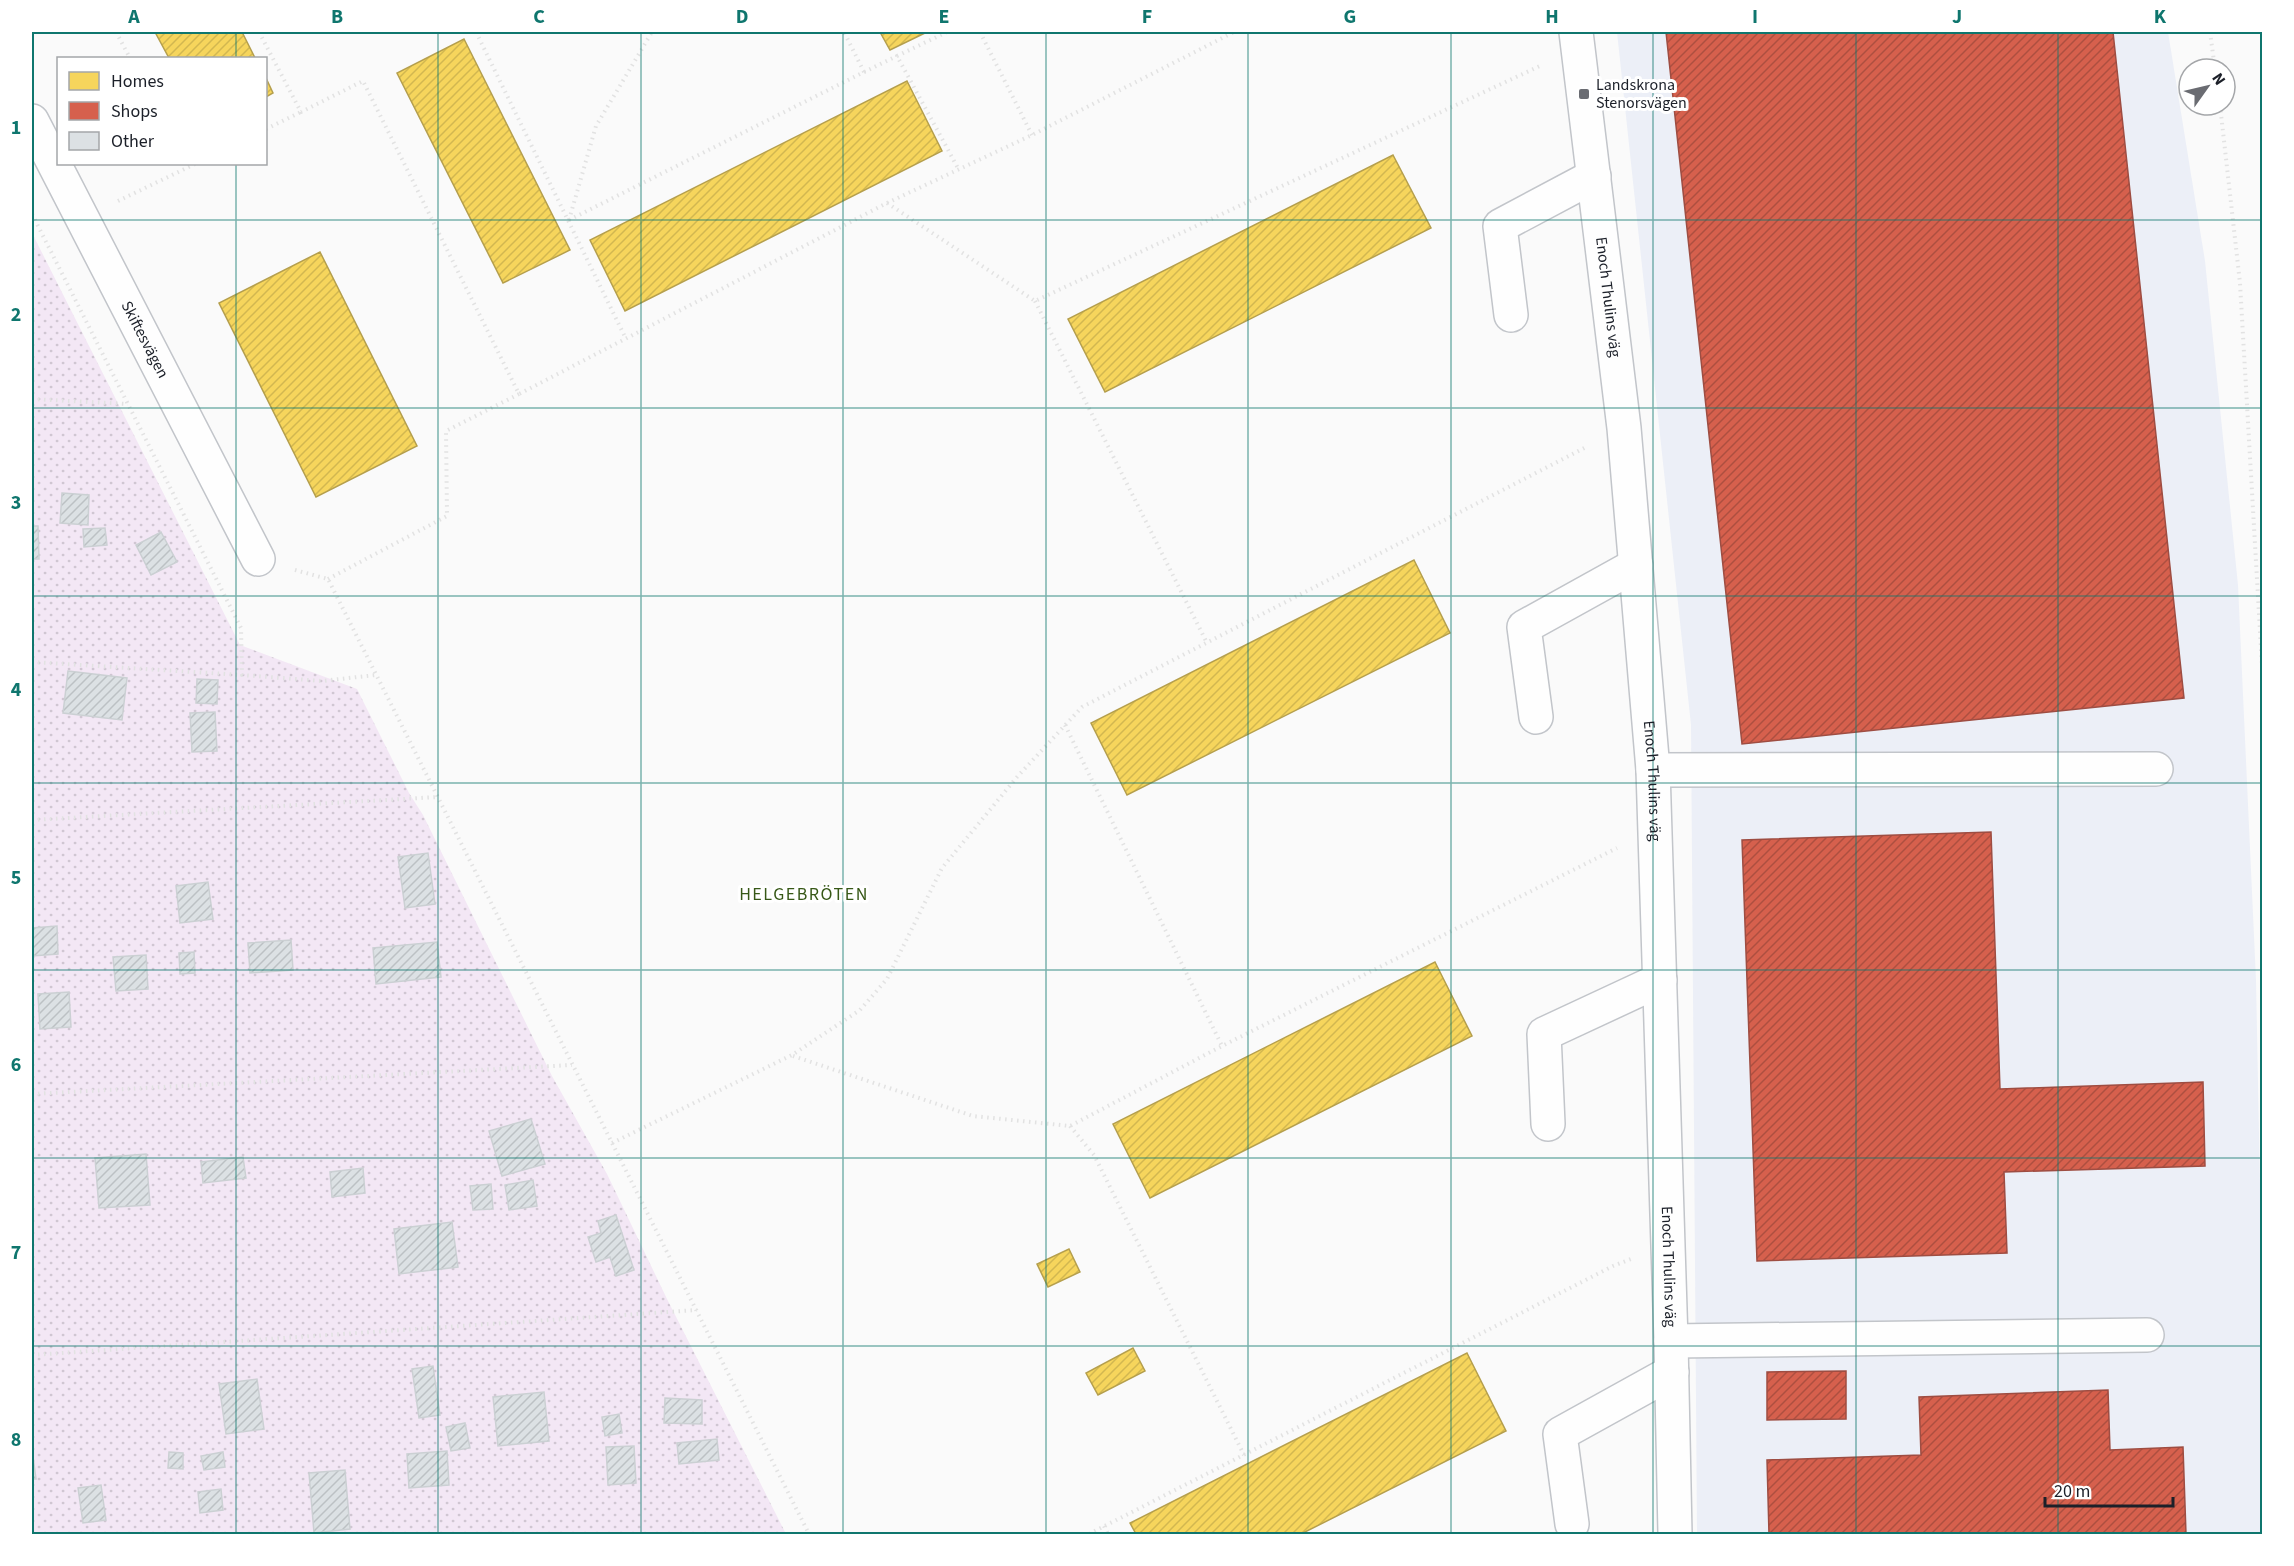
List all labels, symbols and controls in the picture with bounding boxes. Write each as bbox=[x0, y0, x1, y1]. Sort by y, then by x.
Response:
text: A bbox=[127, 3, 140, 31]
text: B bbox=[331, 3, 343, 31]
text: C bbox=[533, 3, 545, 31]
text: D bbox=[736, 3, 748, 31]
text: E bbox=[939, 3, 949, 31]
text: F bbox=[1142, 3, 1152, 31]
text: G bbox=[1344, 3, 1356, 31]
text: H bbox=[1545, 3, 1559, 31]
text: I bbox=[1752, 3, 1758, 31]
text: J bbox=[1952, 3, 1962, 31]
text: K bbox=[2154, 3, 2167, 31]
legend bbox=[57, 57, 267, 165]
north arrow bbox=[2177, 57, 2237, 117]
text: Homes bbox=[111, 69, 164, 94]
text: N bbox=[2207, 69, 2231, 90]
place label: Landskrona Stenorsvägen bbox=[1596, 74, 1687, 114]
marker: Landskrona Stenorsvägen bbox=[1577, 87, 1591, 101]
text: Shops bbox=[111, 99, 158, 124]
text: 1 bbox=[11, 114, 21, 142]
text: Other bbox=[111, 129, 155, 154]
street label: Enoch Thulins väg bbox=[1590, 236, 1626, 359]
street label: Skiftesvägen bbox=[116, 297, 174, 382]
text: 2 bbox=[11, 301, 21, 329]
text: 3 bbox=[11, 489, 21, 517]
text: 4 bbox=[11, 676, 22, 704]
street label: Enoch Thulins väg bbox=[1638, 720, 1666, 842]
text: 5 bbox=[11, 864, 21, 892]
district label: HELGEBRÖTEN bbox=[739, 882, 869, 907]
text: 6 bbox=[11, 1051, 21, 1079]
street label: Enoch Thulins väg bbox=[1656, 1206, 1682, 1328]
text: 7 bbox=[11, 1239, 21, 1267]
text: 8 bbox=[11, 1426, 21, 1454]
scale bar bbox=[2045, 1470, 2172, 1508]
text: 20 m bbox=[2054, 1479, 2090, 1504]

